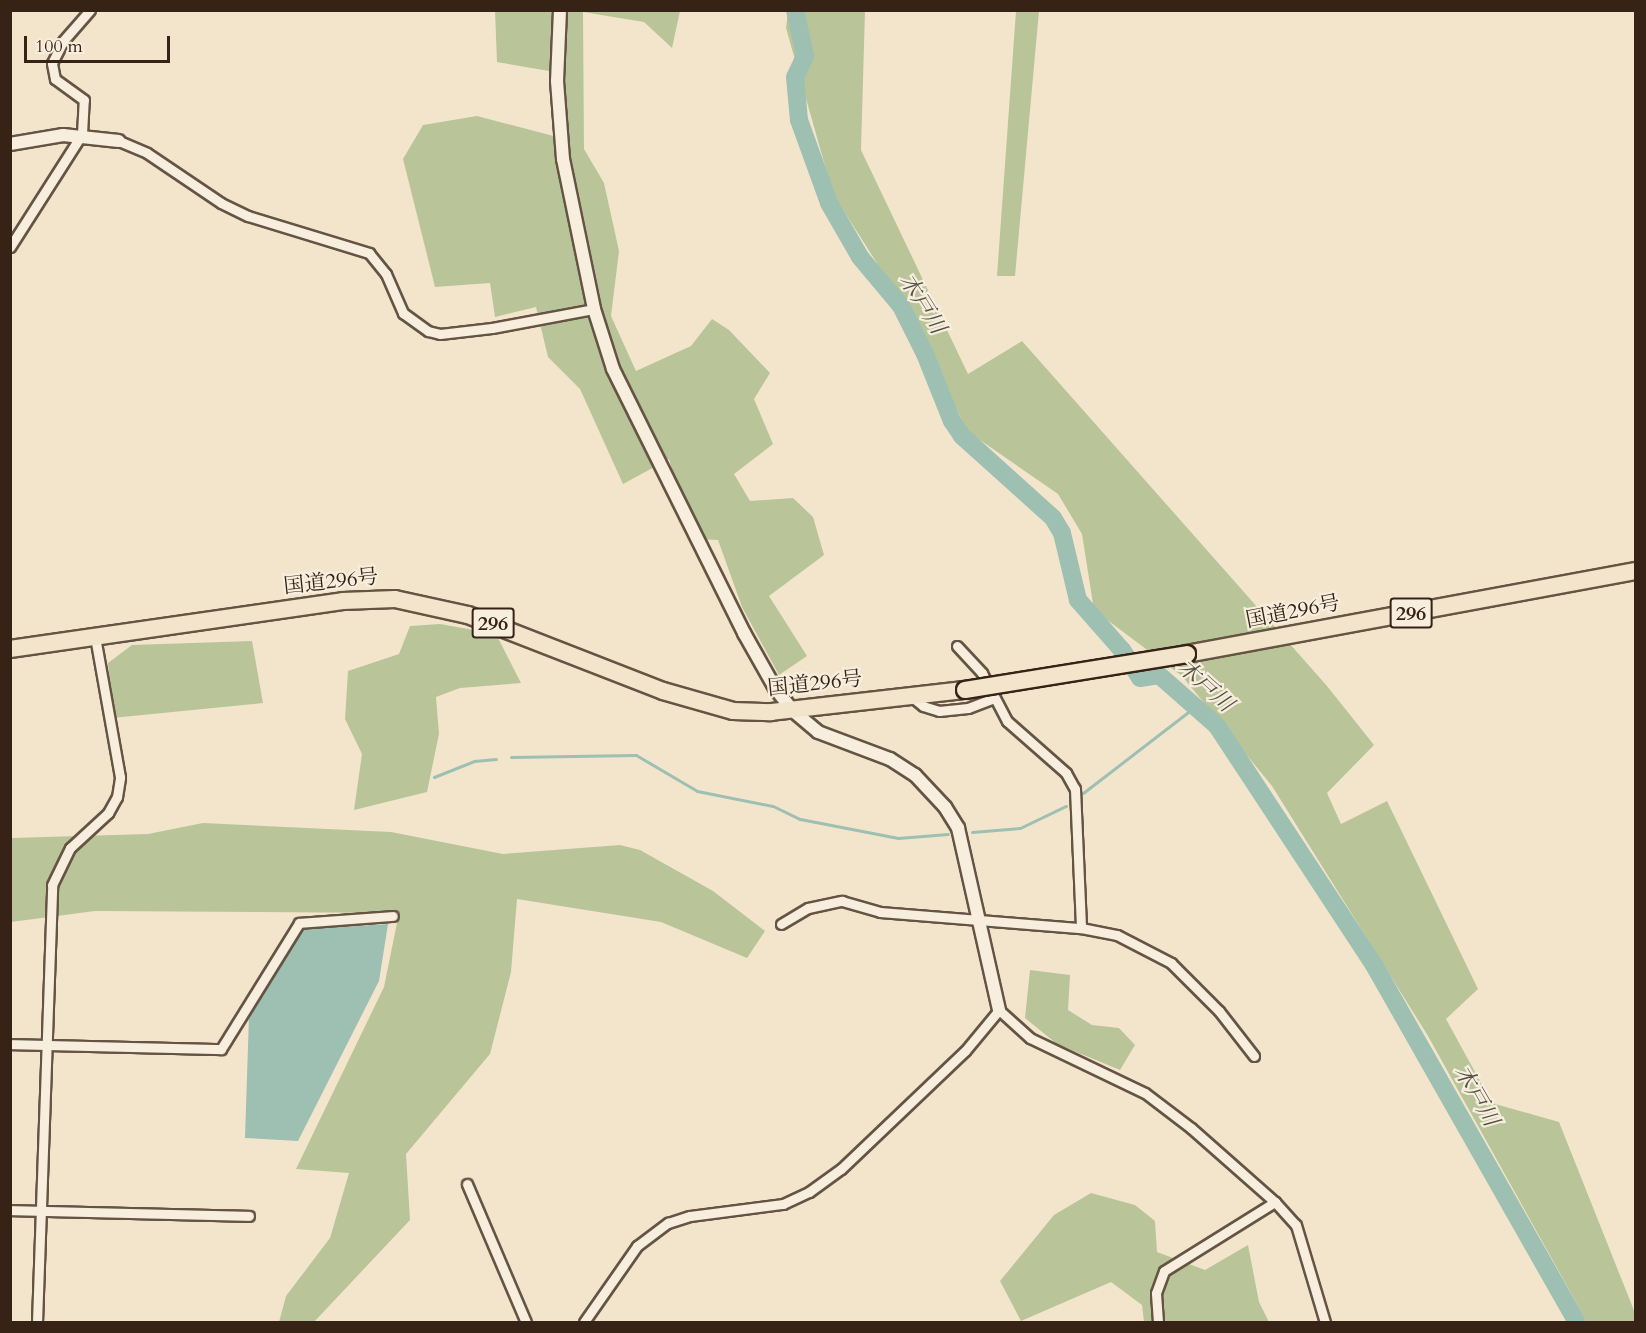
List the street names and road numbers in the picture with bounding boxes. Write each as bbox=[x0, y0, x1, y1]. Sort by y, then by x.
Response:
street label: 国道296号 bbox=[282, 564, 380, 600]
street label: 国道296号 bbox=[1244, 591, 1342, 633]
road number: 296 bbox=[1388, 596, 1434, 630]
road number: 296 bbox=[470, 606, 516, 640]
street label: 国道296号 bbox=[766, 666, 864, 702]

